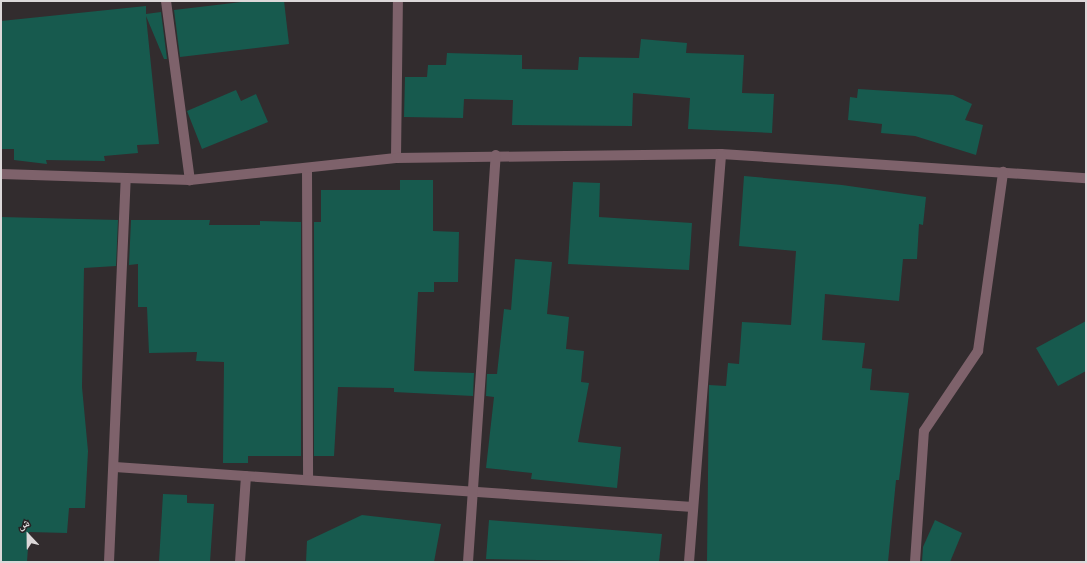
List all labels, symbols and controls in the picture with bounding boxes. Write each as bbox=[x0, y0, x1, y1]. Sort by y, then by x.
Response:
north arrow bbox=[8, 515, 48, 555]
text: ش bbox=[16, 516, 31, 532]

